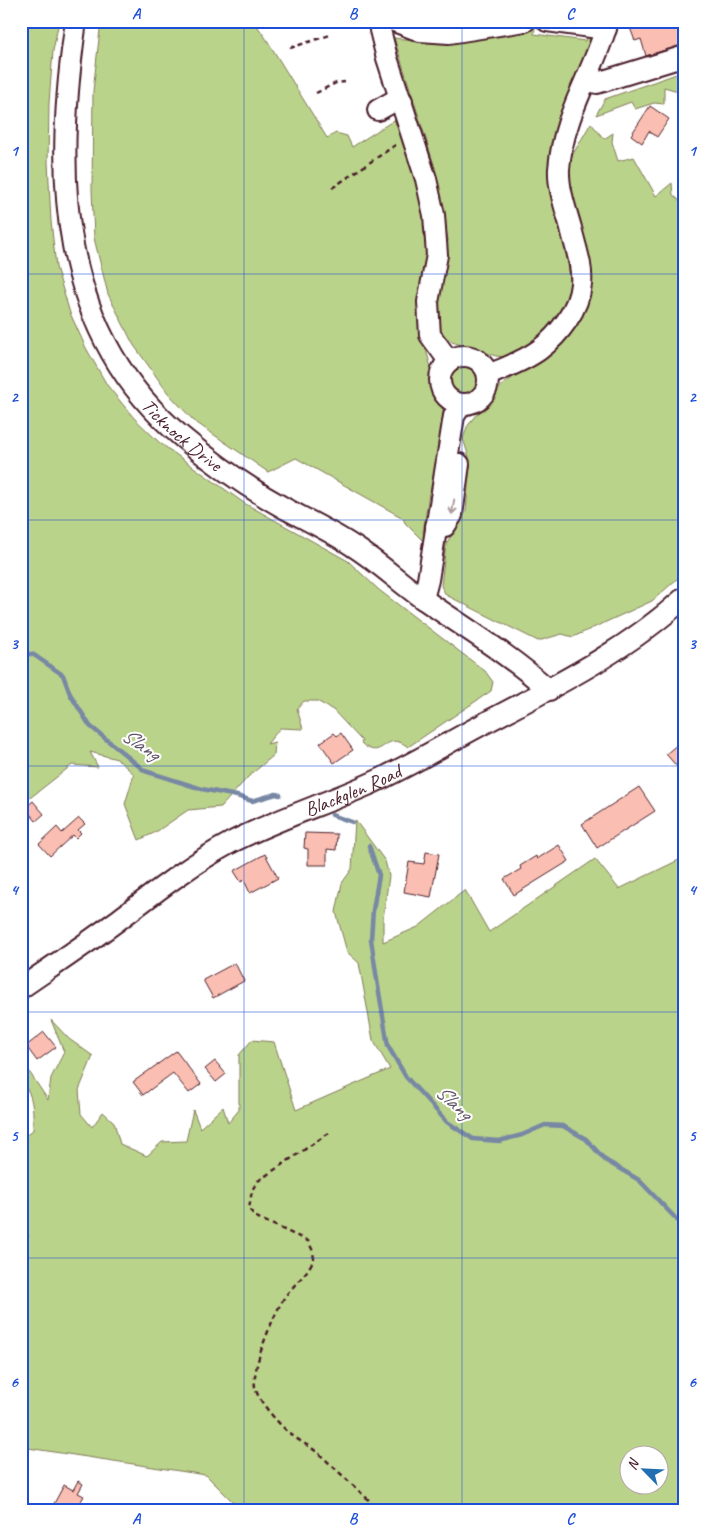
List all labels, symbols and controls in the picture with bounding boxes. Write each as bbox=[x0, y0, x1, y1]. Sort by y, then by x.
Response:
text: A bbox=[132, 4, 142, 24]
text: B bbox=[349, 4, 359, 24]
text: C bbox=[566, 4, 576, 24]
text: 1 bbox=[10, 141, 19, 161]
text: 1 bbox=[688, 141, 697, 161]
text: 2 bbox=[10, 387, 19, 407]
text: 2 bbox=[688, 387, 697, 407]
street label: Ticknock Drive bbox=[136, 393, 228, 477]
one-way arrow bbox=[448, 498, 458, 514]
text: 3 bbox=[10, 634, 19, 654]
text: 3 bbox=[688, 634, 697, 654]
water label: Slang bbox=[117, 722, 167, 768]
street label: Blackglen Road bbox=[301, 757, 408, 822]
text: 4 bbox=[10, 880, 19, 900]
text: 4 bbox=[688, 880, 697, 900]
water label: Slang bbox=[430, 1079, 479, 1127]
text: 5 bbox=[11, 1126, 20, 1146]
text: 5 bbox=[689, 1126, 698, 1146]
text: 6 bbox=[10, 1372, 19, 1392]
text: 6 bbox=[688, 1372, 697, 1392]
north arrow bbox=[618, 1444, 668, 1494]
text: N bbox=[623, 1455, 643, 1472]
text: A bbox=[132, 1509, 142, 1529]
text: B bbox=[349, 1509, 359, 1529]
text: C bbox=[566, 1509, 576, 1529]

